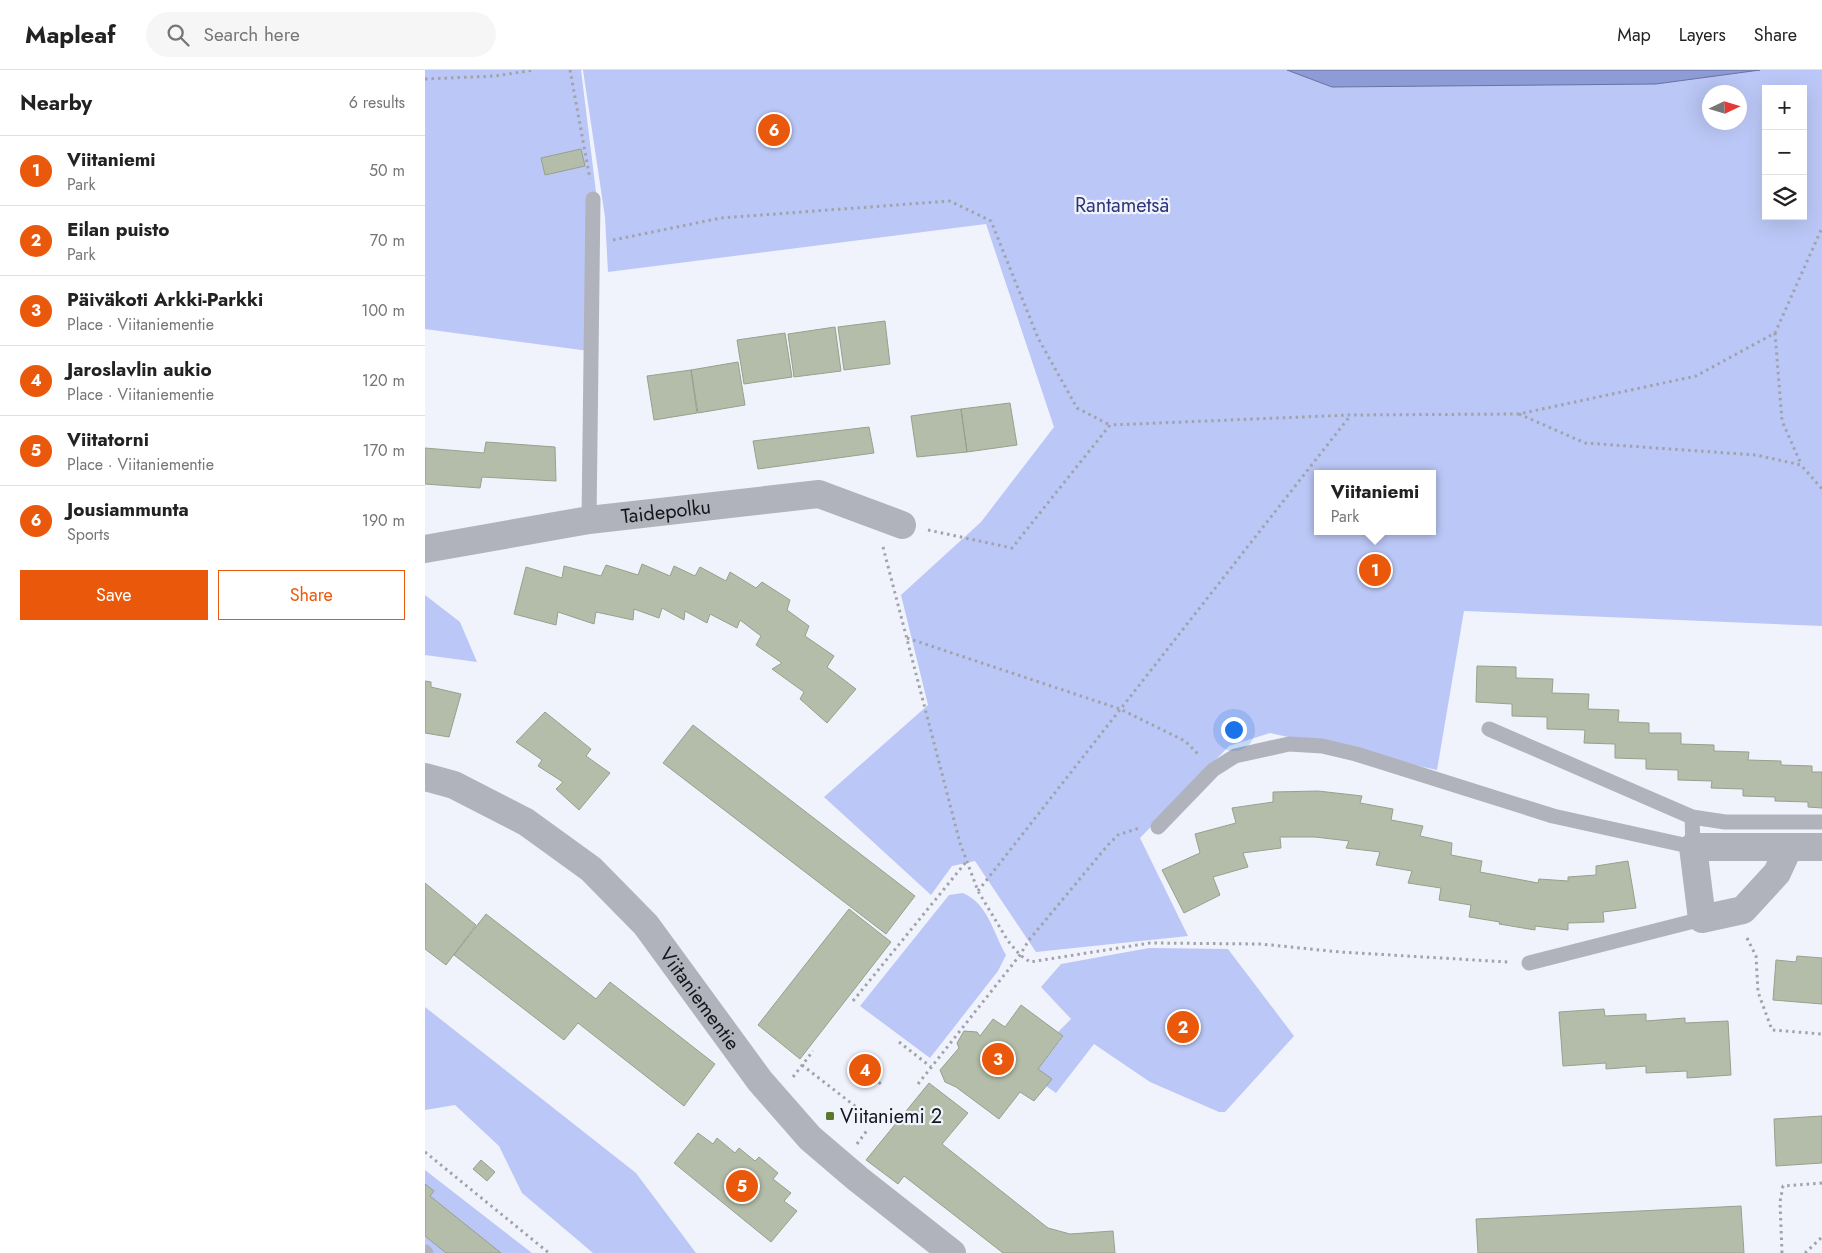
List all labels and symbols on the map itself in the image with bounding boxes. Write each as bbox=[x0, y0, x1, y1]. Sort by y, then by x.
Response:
north arrow bbox=[1702, 85, 1747, 130]
pin: 6 bbox=[758, 111, 790, 149]
park label: Rantametsä bbox=[1075, 191, 1169, 220]
street label: Taidepolku bbox=[620, 492, 712, 531]
pin: 1 bbox=[1359, 551, 1391, 589]
your location bbox=[1221, 717, 1247, 743]
street label: Viitaniementie bbox=[652, 941, 747, 1056]
pin: 2 bbox=[1167, 1008, 1199, 1046]
pin: 3 bbox=[982, 1040, 1014, 1078]
pin: 4 bbox=[849, 1051, 881, 1089]
place label: Viitaniemi 2 bbox=[840, 1102, 942, 1131]
marker: Viitaniemi 2 bbox=[824, 1110, 836, 1122]
pin: 5 bbox=[726, 1167, 758, 1205]

